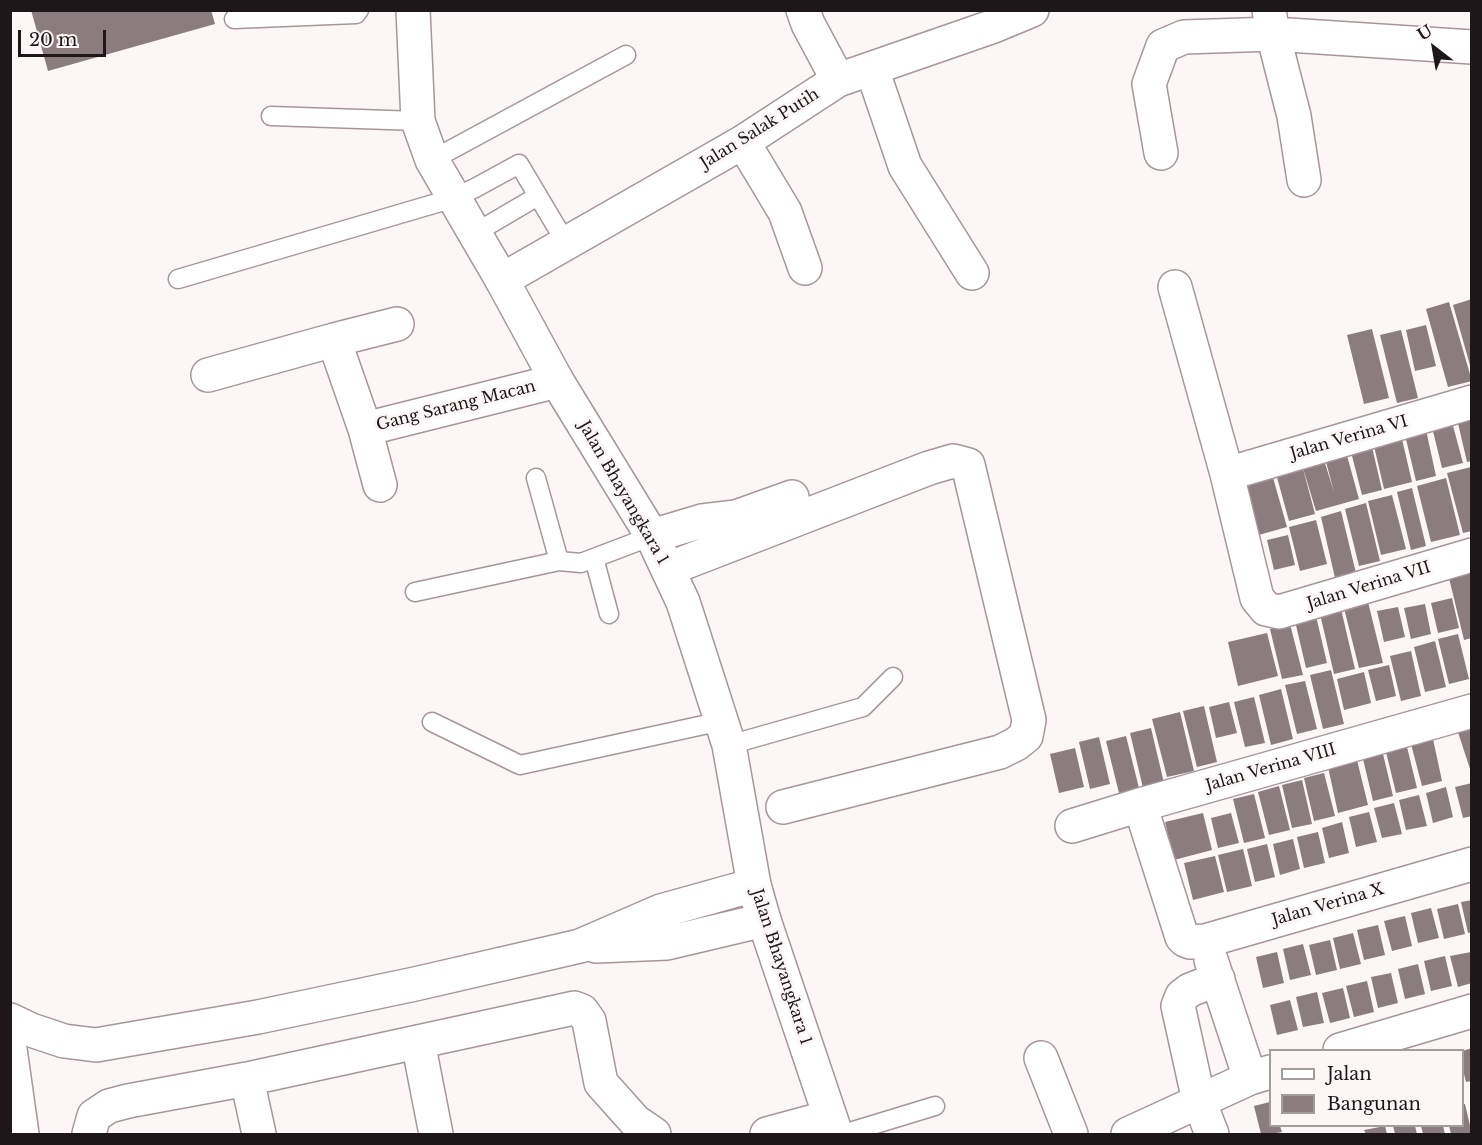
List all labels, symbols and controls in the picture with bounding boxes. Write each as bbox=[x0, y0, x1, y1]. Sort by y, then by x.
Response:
scale bar bbox=[21, 18, 110, 56]
north arrow bbox=[1404, 18, 1464, 78]
text: U bbox=[1414, 20, 1436, 45]
text: 20 m bbox=[29, 29, 77, 51]
street label: Jalan Salak Putih bbox=[697, 85, 823, 173]
street label: Gang Sarang Macan bbox=[374, 377, 538, 435]
street label: Jalan Verina VI bbox=[1288, 412, 1410, 464]
street label: Jalan Bhayangkara 1 bbox=[574, 418, 672, 568]
street label: Jalan Verina VII bbox=[1305, 558, 1433, 614]
street label: Jalan Verina VIII bbox=[1204, 740, 1338, 796]
street label: Jalan Verina X bbox=[1270, 880, 1386, 930]
street label: Jalan Bhayangkara 1 bbox=[747, 887, 815, 1047]
legend bbox=[1269, 1049, 1464, 1127]
text: Jalan bbox=[1327, 1063, 1372, 1085]
text: Bangunan bbox=[1327, 1093, 1421, 1115]

